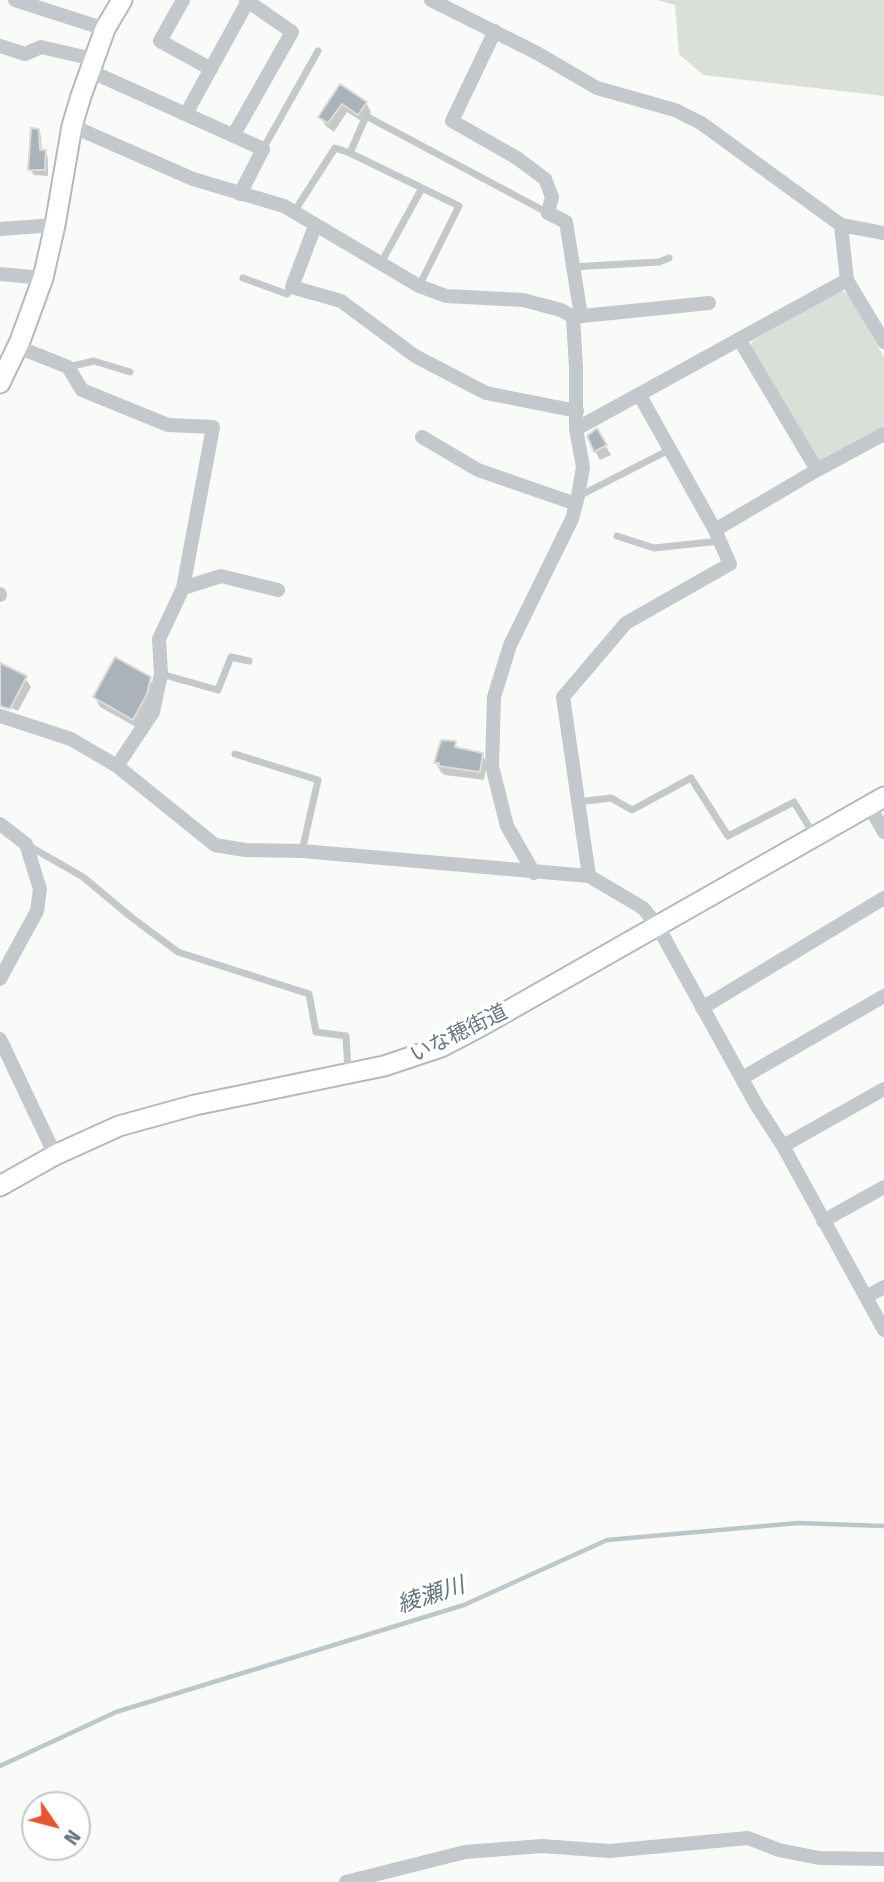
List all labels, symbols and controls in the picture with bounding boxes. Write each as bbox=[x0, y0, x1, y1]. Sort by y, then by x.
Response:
street label: いな穂街道 bbox=[406, 1000, 512, 1068]
water label: 綾瀬川 bbox=[394, 1572, 468, 1620]
north arrow bbox=[21, 1791, 91, 1861]
text: N bbox=[59, 1825, 85, 1849]

